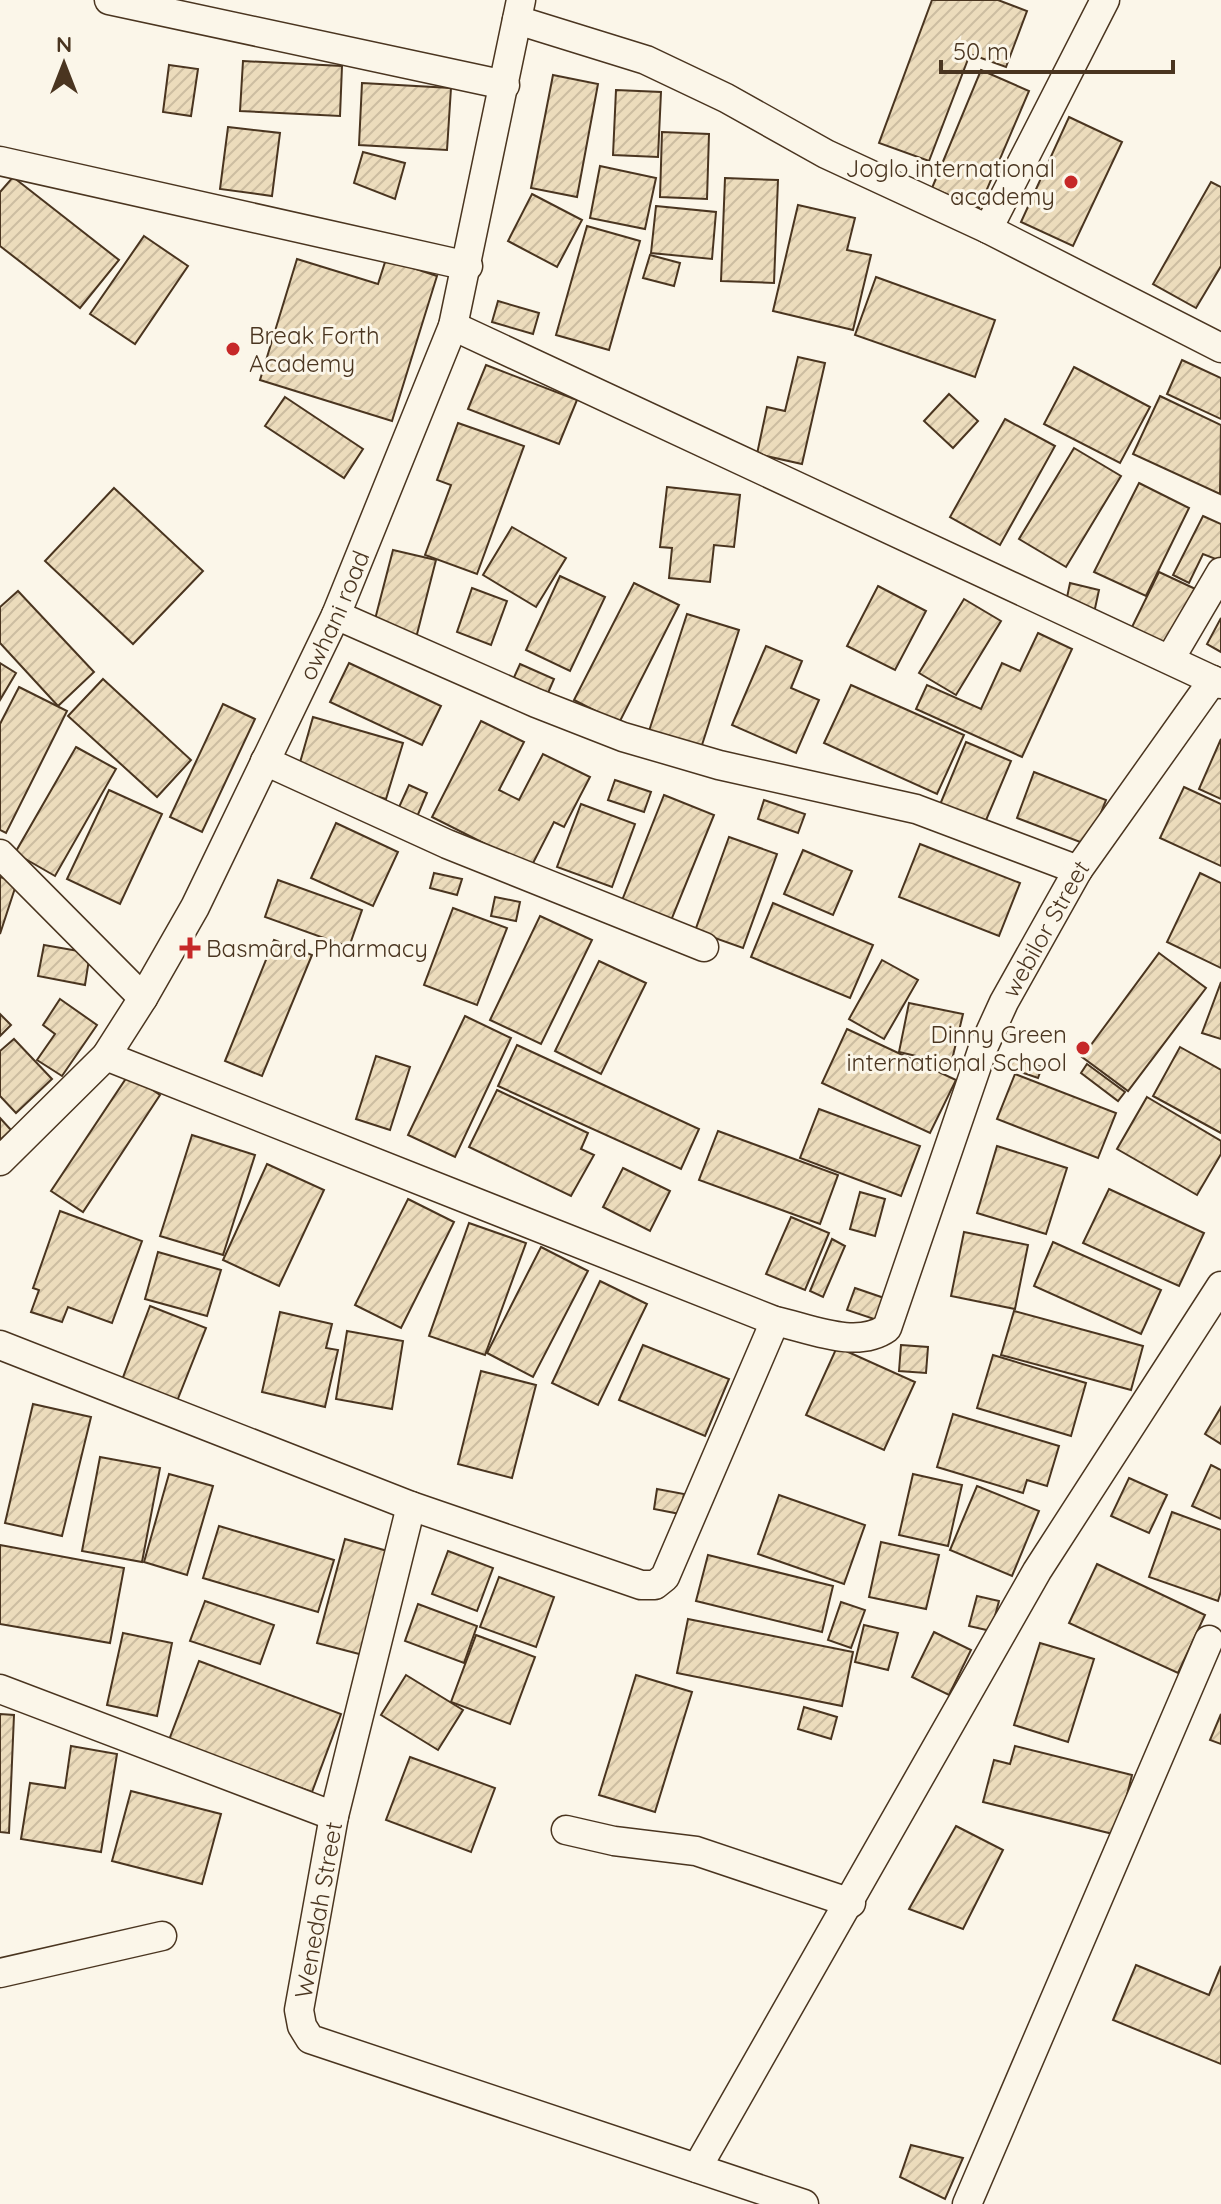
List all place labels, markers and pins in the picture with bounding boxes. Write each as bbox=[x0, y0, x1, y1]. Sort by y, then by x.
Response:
place label: Joglo international academy bbox=[846, 153, 1055, 211]
marker: Joglo international academy bbox=[1062, 173, 1080, 191]
place label: Break Forth Academy bbox=[249, 320, 380, 378]
marker: Break Forth Academy bbox=[224, 340, 242, 358]
place label: Basmard Pharmacy bbox=[206, 933, 428, 963]
marker: Basmard Pharmacy bbox=[181, 939, 199, 957]
place label: Dinny Green international School bbox=[846, 1019, 1067, 1077]
marker: Dinny Green international School bbox=[1074, 1039, 1092, 1057]

